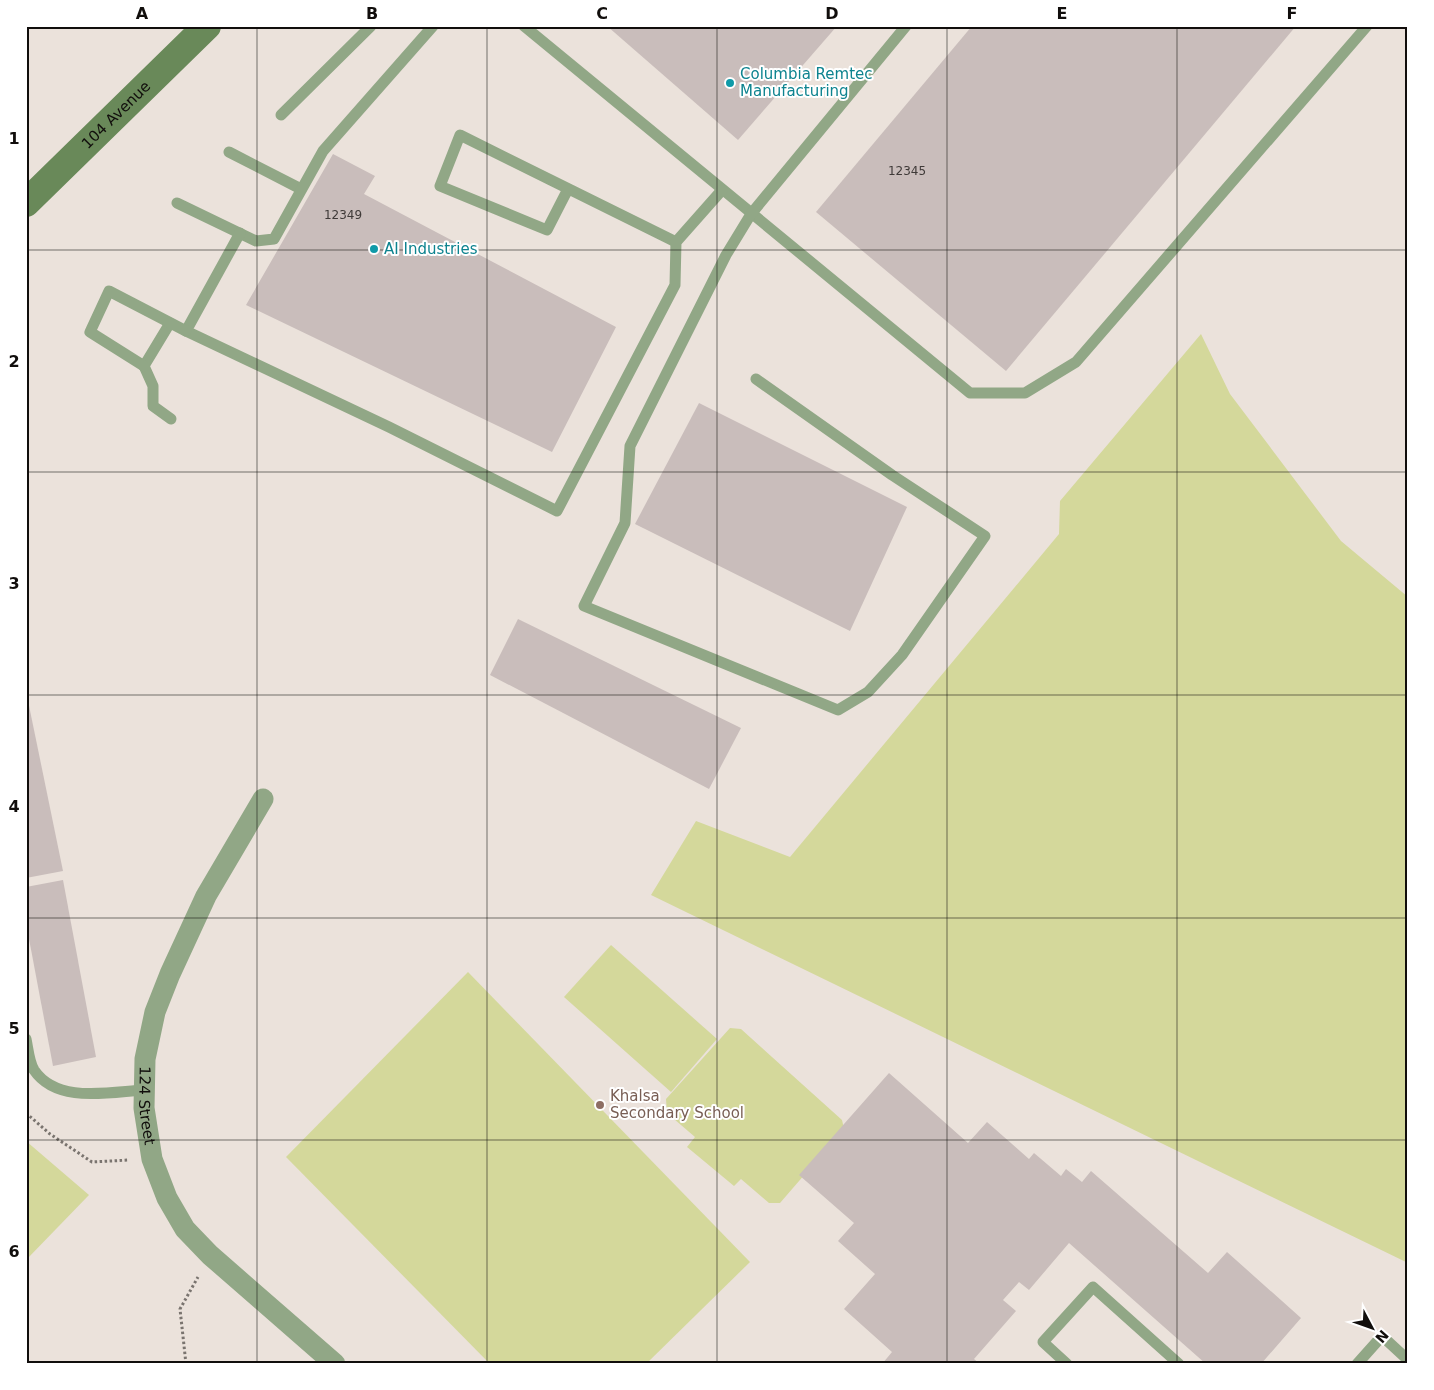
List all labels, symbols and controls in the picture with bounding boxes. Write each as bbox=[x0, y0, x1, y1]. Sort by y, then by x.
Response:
text: A bbox=[136, 4, 149, 23]
text: B bbox=[366, 4, 378, 23]
text: C bbox=[596, 4, 608, 23]
text: D bbox=[825, 4, 839, 23]
text: E bbox=[1057, 4, 1067, 23]
text: F bbox=[1287, 4, 1297, 23]
place label: Columbia Remtec Manufacturing bbox=[740, 65, 873, 100]
street label: 104 Avenue bbox=[78, 77, 154, 153]
marker: Columbia Remtec Manufacturing bbox=[724, 77, 736, 89]
text: 1 bbox=[8, 129, 20, 148]
house number: 12345 bbox=[888, 164, 926, 178]
house number: 12349 bbox=[324, 208, 362, 222]
place label: AI Industries bbox=[384, 240, 478, 258]
marker: AI Industries bbox=[368, 243, 380, 255]
text: 2 bbox=[8, 352, 20, 371]
text: 3 bbox=[8, 574, 20, 593]
text: 4 bbox=[8, 797, 20, 816]
text: 5 bbox=[8, 1019, 20, 1038]
street label: 124 Street bbox=[135, 1066, 159, 1146]
place label: Khalsa Secondary School bbox=[610, 1087, 744, 1122]
marker: Khalsa Secondary School bbox=[594, 1099, 606, 1111]
text: 6 bbox=[8, 1242, 20, 1261]
north arrow bbox=[1346, 1302, 1396, 1352]
text: N bbox=[1372, 1327, 1392, 1346]

